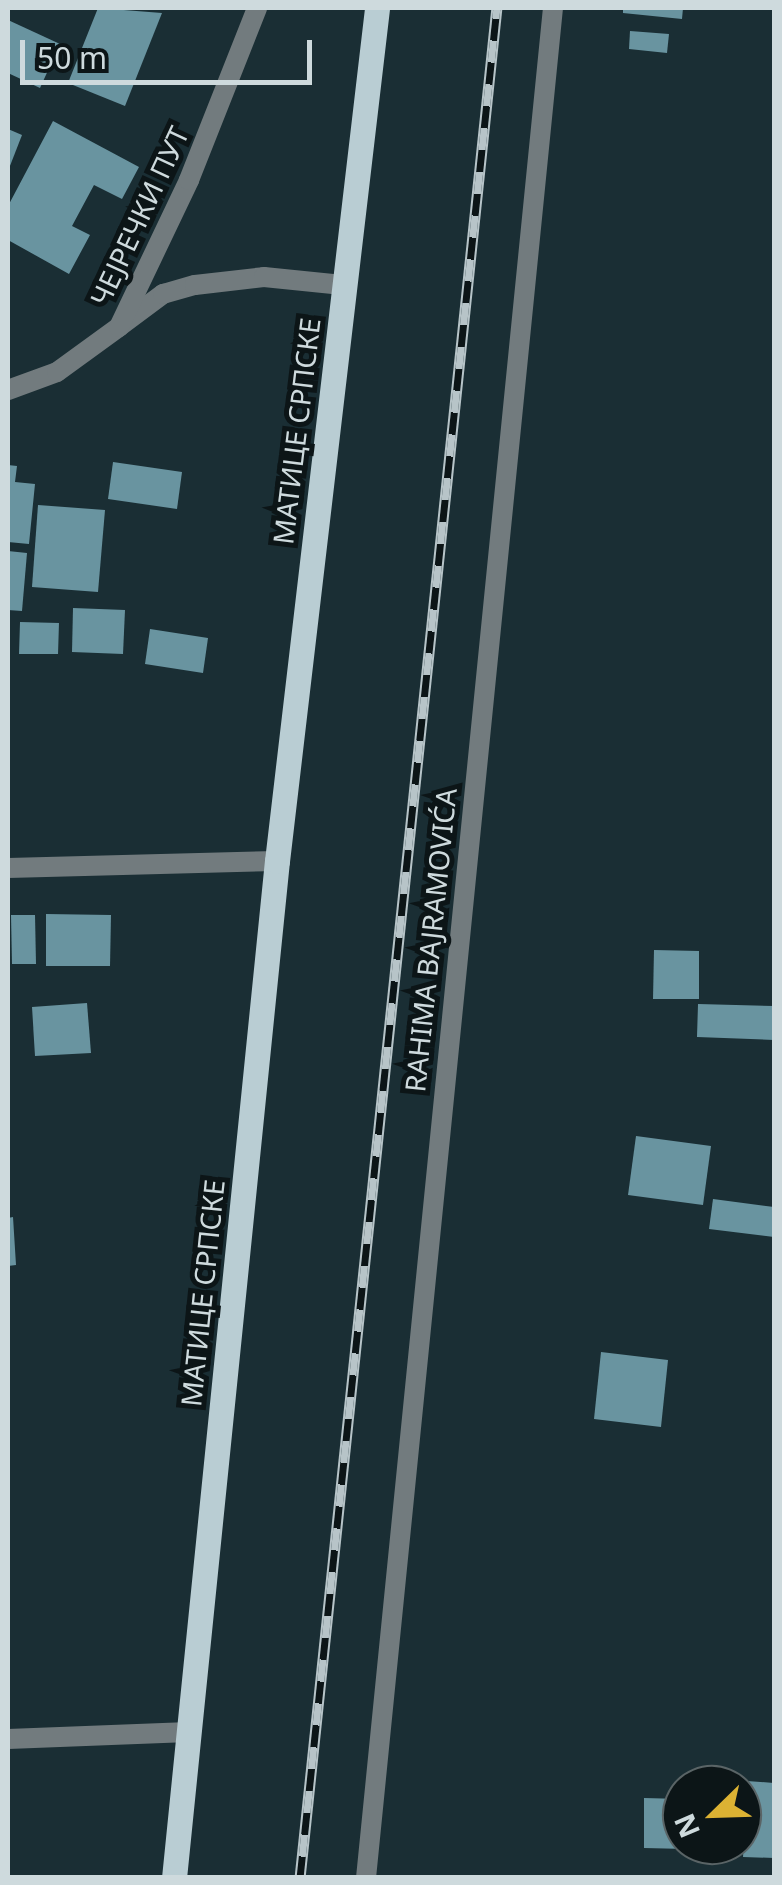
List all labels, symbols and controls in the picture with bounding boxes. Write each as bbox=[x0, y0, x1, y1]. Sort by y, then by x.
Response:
scale bar bbox=[25, 20, 318, 82]
text: 50 m bbox=[37, 37, 107, 78]
street label: ЧЕЈРЕЧКИ ПУТ bbox=[83, 121, 195, 311]
street label: МАТИЦЕ СРПСКЕ bbox=[265, 316, 327, 546]
street label: RAHIMA BAJRAMOVIĆA bbox=[397, 786, 463, 1094]
street label: МАТИЦЕ СРПСКЕ bbox=[173, 1178, 231, 1408]
north arrow bbox=[662, 1765, 762, 1865]
text: N bbox=[664, 1808, 708, 1844]

